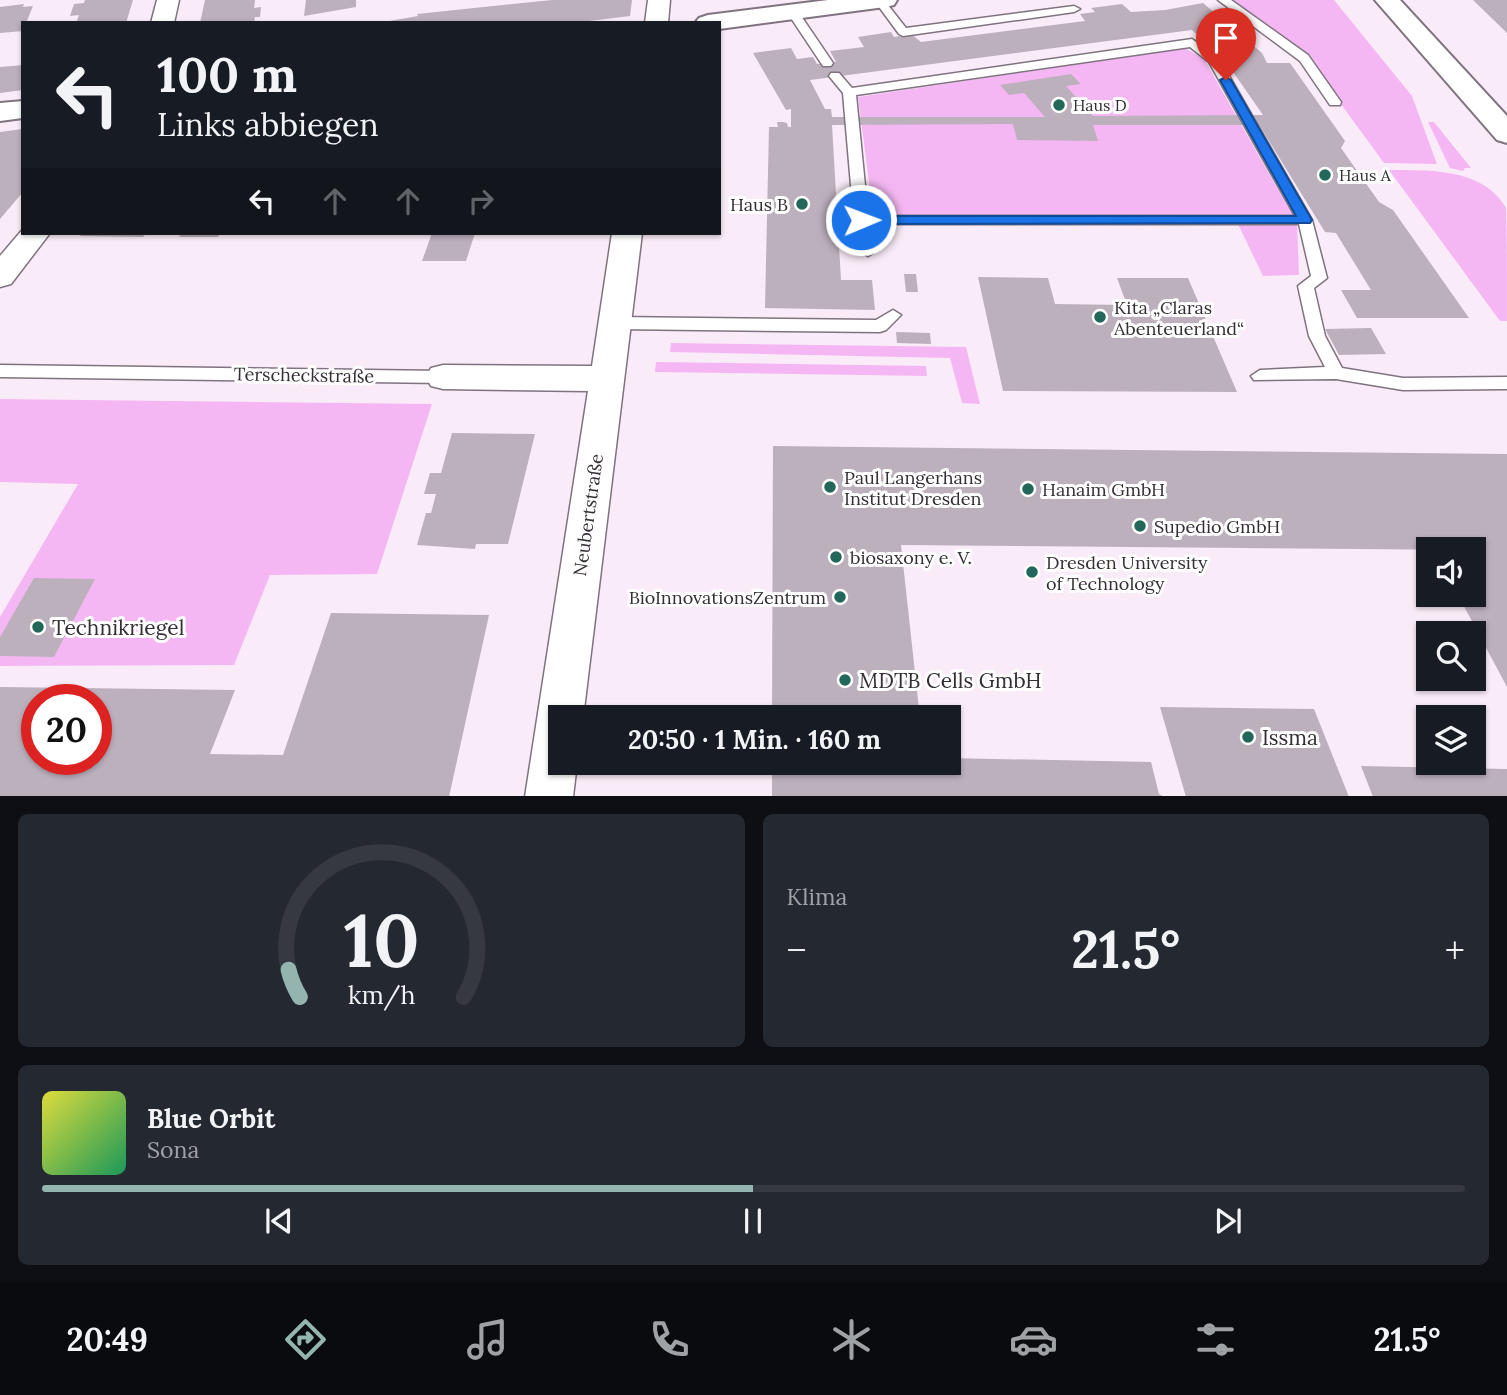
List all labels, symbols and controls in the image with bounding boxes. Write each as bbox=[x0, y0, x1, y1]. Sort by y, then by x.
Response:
pin bbox=[1196, 8, 1256, 80]
icon: arrive bbox=[1207, 19, 1245, 57]
text: 100 m bbox=[157, 43, 297, 105]
icon: left bbox=[42, 49, 133, 140]
place label: Haus D bbox=[1073, 95, 1127, 115]
marker: Haus D bbox=[1051, 97, 1067, 113]
text: Links abbiegen bbox=[157, 104, 379, 145]
place label: Haus A bbox=[1339, 165, 1392, 185]
marker: Haus A bbox=[1317, 167, 1333, 183]
icon: left bbox=[243, 182, 281, 220]
icon: ahead bbox=[316, 182, 354, 220]
icon: ahead bbox=[389, 182, 427, 220]
icon: right bbox=[462, 182, 500, 220]
position arrow bbox=[824, 183, 898, 257]
place label: Haus B bbox=[730, 193, 788, 216]
marker: Haus B bbox=[794, 196, 810, 212]
place label: Kita „Claras Abenteuerland“ bbox=[1113, 296, 1244, 340]
marker: Kita „Claras Abenteuerland“ bbox=[1092, 309, 1108, 325]
street label: Terscheckstraße bbox=[234, 362, 374, 388]
street label: Neubertstraße bbox=[568, 452, 608, 578]
place label: Paul Langerhans Institut Dresden bbox=[844, 466, 982, 510]
place label: Hanaim GmbH bbox=[1042, 478, 1165, 501]
marker: Paul Langerhans Institut Dresden bbox=[822, 479, 838, 495]
marker: Hanaim GmbH bbox=[1020, 481, 1036, 497]
place label: Supedio GmbH bbox=[1154, 515, 1280, 538]
marker: Supedio GmbH bbox=[1132, 518, 1148, 534]
map controls bbox=[1416, 537, 1486, 775]
button: sound bbox=[1416, 537, 1486, 607]
place label: biosaxony e. V. bbox=[850, 546, 972, 569]
marker: biosaxony e. V. bbox=[828, 549, 844, 565]
place label: Dresden University of Technology bbox=[1046, 551, 1208, 595]
marker: Dresden University of Technology bbox=[1024, 564, 1040, 580]
place label: BioInnovationsZentrum bbox=[629, 586, 826, 609]
marker: BioInnovationsZentrum bbox=[832, 589, 848, 605]
place label: Technikriegel bbox=[52, 614, 184, 641]
marker: Technikriegel bbox=[30, 619, 46, 635]
button: search bbox=[1416, 621, 1486, 691]
place label: MDTB Cells GmbH bbox=[859, 667, 1042, 694]
marker: MDTB Cells GmbH bbox=[837, 672, 853, 688]
speed limit sign: 20 bbox=[21, 684, 112, 775]
button: layers bbox=[1416, 705, 1486, 775]
text: 20:50 · 1 Min. · 160 m bbox=[628, 723, 881, 756]
place label: Issma bbox=[1262, 724, 1318, 751]
marker: Issma bbox=[1240, 729, 1256, 745]
text: Klima bbox=[787, 882, 847, 911]
text: 10 bbox=[343, 894, 419, 987]
text: 21.5° bbox=[1071, 916, 1180, 982]
text: − bbox=[787, 926, 807, 974]
text: + bbox=[1445, 926, 1465, 974]
text: km/h bbox=[347, 978, 415, 1010]
text: Blue Orbit bbox=[147, 1102, 275, 1135]
text: Sona bbox=[147, 1135, 199, 1164]
icon: previous bbox=[260, 1202, 298, 1240]
icon: pause bbox=[734, 1202, 772, 1240]
icon: next bbox=[1209, 1202, 1247, 1240]
icon: directions bbox=[281, 1315, 330, 1364]
icon: music bbox=[463, 1315, 512, 1364]
icon: phone bbox=[645, 1315, 694, 1364]
icon: climate bbox=[827, 1315, 876, 1364]
icon: car bbox=[1009, 1315, 1058, 1364]
icon: filters bbox=[1191, 1315, 1240, 1364]
text: 20:49 bbox=[67, 1319, 148, 1360]
text: 21.5° bbox=[1373, 1319, 1440, 1360]

